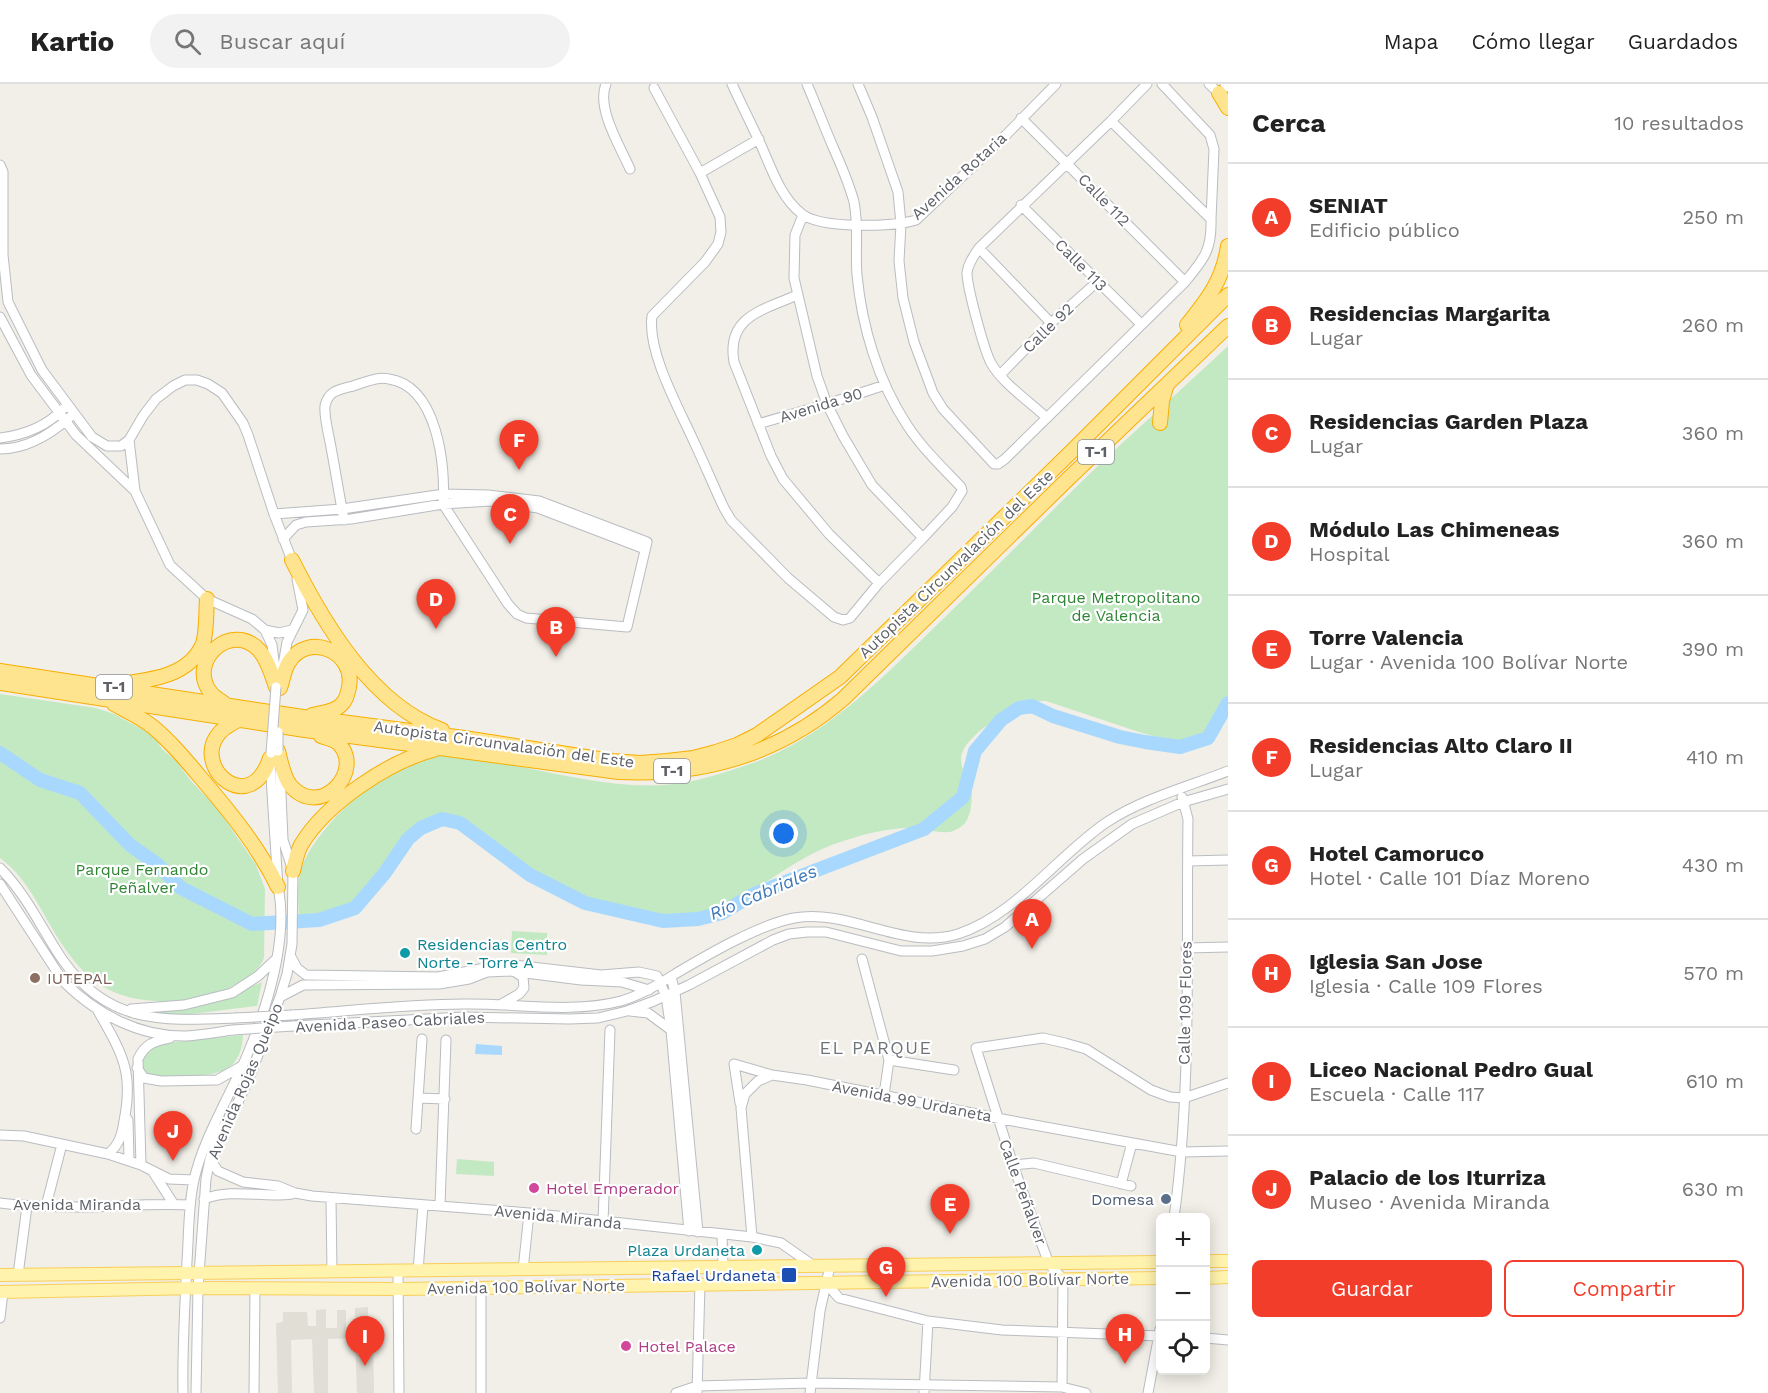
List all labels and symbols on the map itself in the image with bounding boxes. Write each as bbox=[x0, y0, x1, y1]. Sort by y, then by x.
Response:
street label: Avenida Rotaria bbox=[908, 128, 1010, 224]
street label: Calle 112 bbox=[1074, 170, 1134, 230]
street label: Calle 113 bbox=[1051, 235, 1111, 295]
street label: Calle 92 bbox=[1018, 299, 1078, 357]
street label: Avenida 90 bbox=[777, 383, 865, 427]
pin: F bbox=[500, 420, 538, 470]
road number: T-1 bbox=[1078, 440, 1114, 464]
street label: Autopista Circunvalación del Este bbox=[855, 466, 1057, 662]
pin: C bbox=[490, 494, 530, 544]
pin: D bbox=[416, 580, 456, 629]
park label: Parque Metropolitano de Valencia bbox=[1032, 588, 1200, 625]
pin: B bbox=[536, 608, 576, 657]
road number: T-1 bbox=[96, 675, 132, 699]
street label: Autopista Circunvalación del Este bbox=[372, 716, 636, 772]
road number: T-1 bbox=[654, 759, 690, 783]
your location bbox=[769, 819, 798, 848]
park label: Parque Fernando Peñalver bbox=[76, 860, 208, 897]
water label: Río Cabriales bbox=[706, 860, 820, 924]
pin: A bbox=[1012, 900, 1052, 949]
place label: Residencias Centro Norte - Torre A bbox=[417, 935, 567, 972]
street label: Calle 109 Flores bbox=[1174, 941, 1196, 1065]
marker: Residencias Centro Norte - Torre A bbox=[398, 946, 412, 960]
place label: IUTEPAL bbox=[47, 969, 112, 988]
marker: IUTEPAL bbox=[28, 971, 42, 985]
street label: Avenida Rojas Queipo bbox=[203, 1000, 287, 1162]
street label: Avenida Paseo Cabriales bbox=[295, 1008, 485, 1036]
district label: EL PARQUE bbox=[820, 1037, 932, 1058]
street label: Avenida 99 Urdaneta bbox=[830, 1076, 994, 1126]
pin: J bbox=[154, 1112, 192, 1161]
street label: Calle Peñalver bbox=[995, 1137, 1051, 1248]
place label: Hotel Emperador bbox=[546, 1179, 680, 1198]
marker: Hotel Emperador bbox=[527, 1181, 541, 1195]
pin: E bbox=[930, 1184, 970, 1234]
place label: Domesa bbox=[1091, 1190, 1154, 1209]
marker: Domesa bbox=[1159, 1192, 1173, 1206]
street label: Avenida Miranda bbox=[13, 1195, 141, 1214]
street label: Avenida Miranda bbox=[493, 1201, 623, 1233]
place label: Plaza Urdaneta bbox=[627, 1241, 745, 1260]
marker: Plaza Urdaneta bbox=[750, 1243, 764, 1257]
pin: G bbox=[866, 1248, 906, 1297]
place label: Rafael Urdaneta bbox=[651, 1266, 776, 1285]
marker: Rafael Urdaneta bbox=[780, 1266, 798, 1284]
street label: Avenida 100 Bolívar Norte bbox=[931, 1269, 1129, 1291]
street label: Avenida 100 Bolívar Norte bbox=[427, 1276, 625, 1298]
pin: H bbox=[1106, 1314, 1144, 1364]
pin: I bbox=[346, 1316, 385, 1366]
place label: Hotel Palace bbox=[638, 1337, 736, 1356]
marker: Hotel Palace bbox=[619, 1339, 633, 1353]

